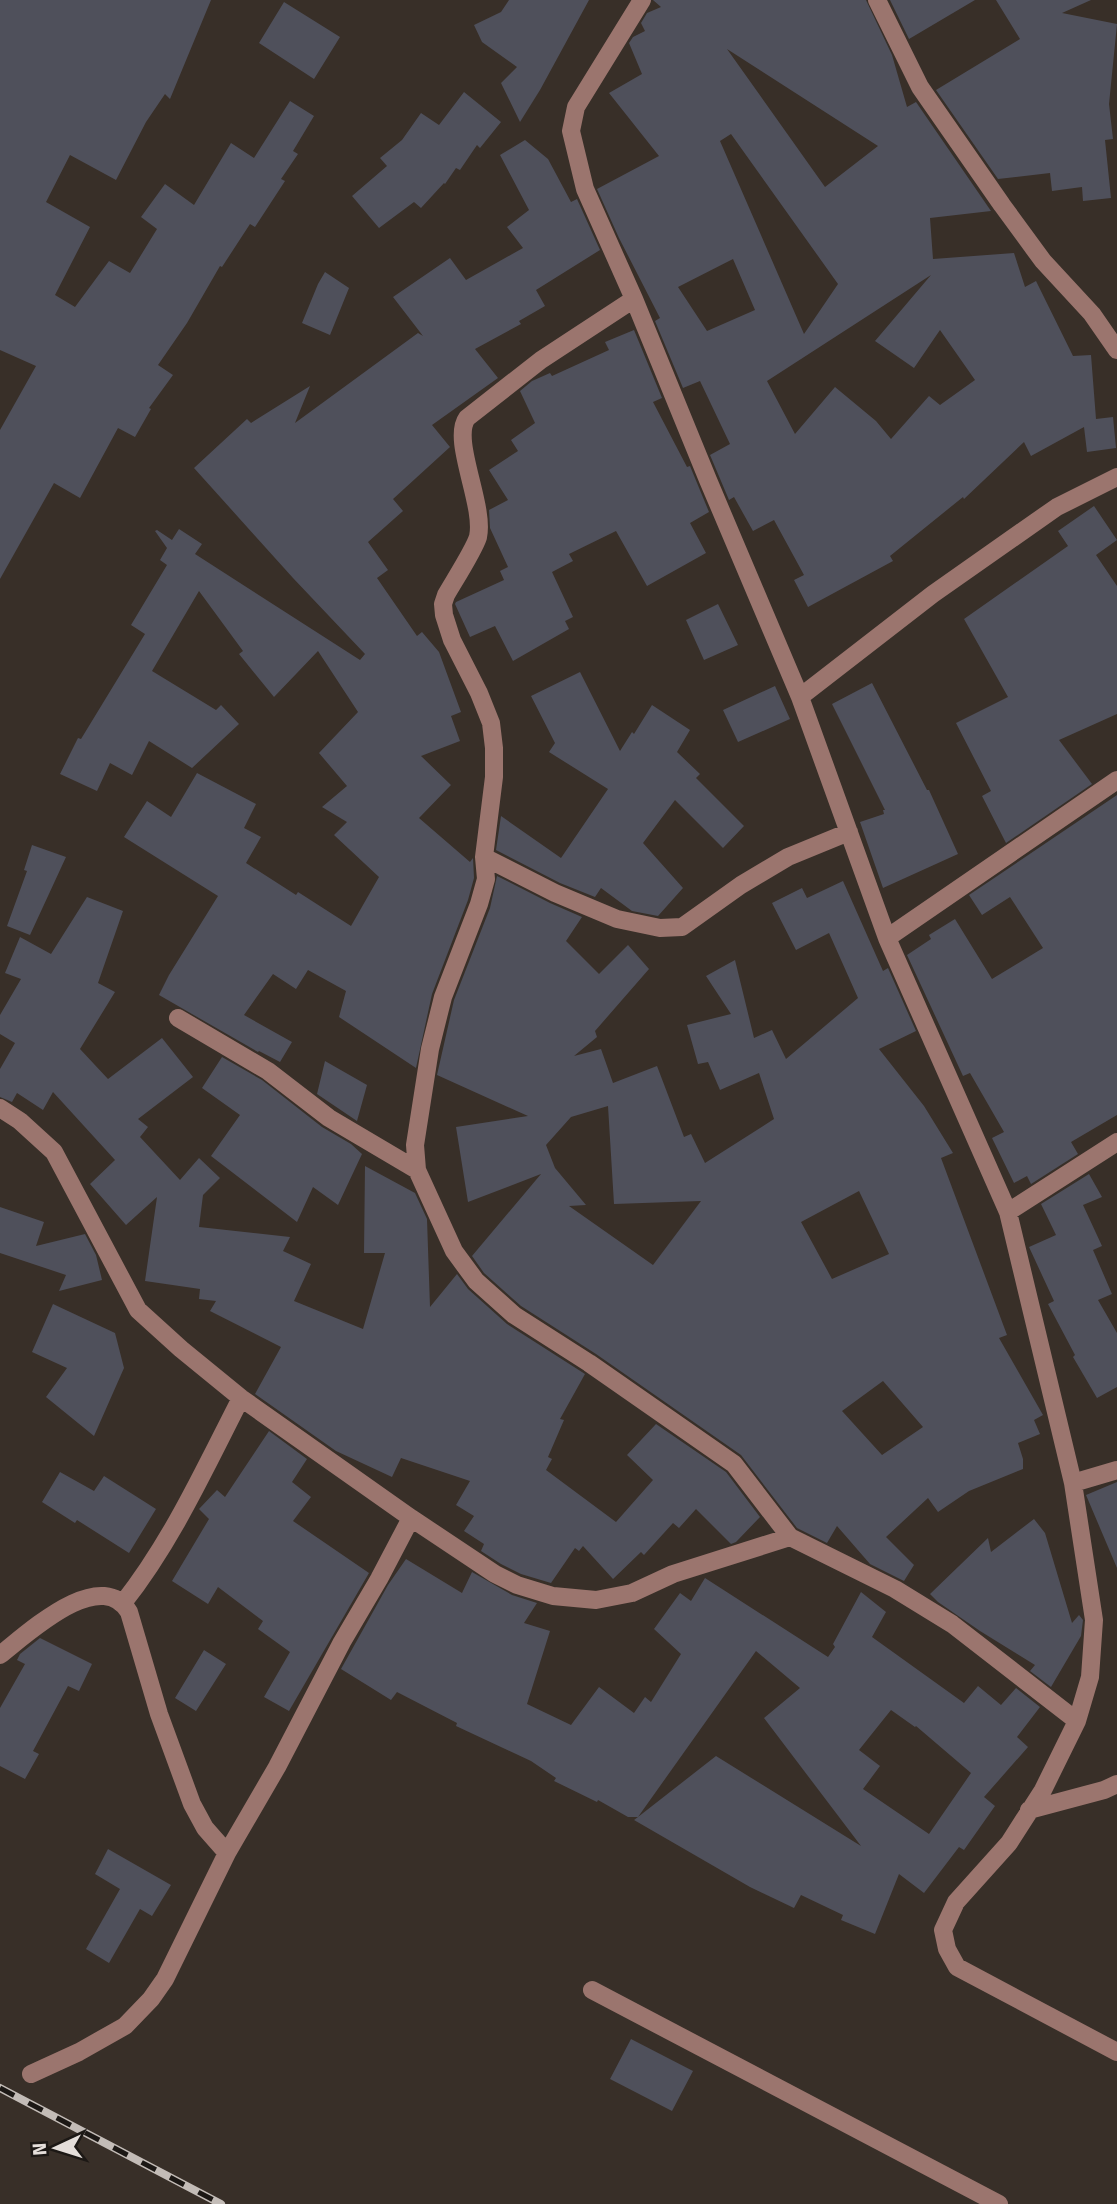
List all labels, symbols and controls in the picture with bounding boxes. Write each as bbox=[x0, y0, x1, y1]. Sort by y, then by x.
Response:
north arrow bbox=[21, 2113, 91, 2183]
text: N bbox=[28, 2142, 51, 2156]

